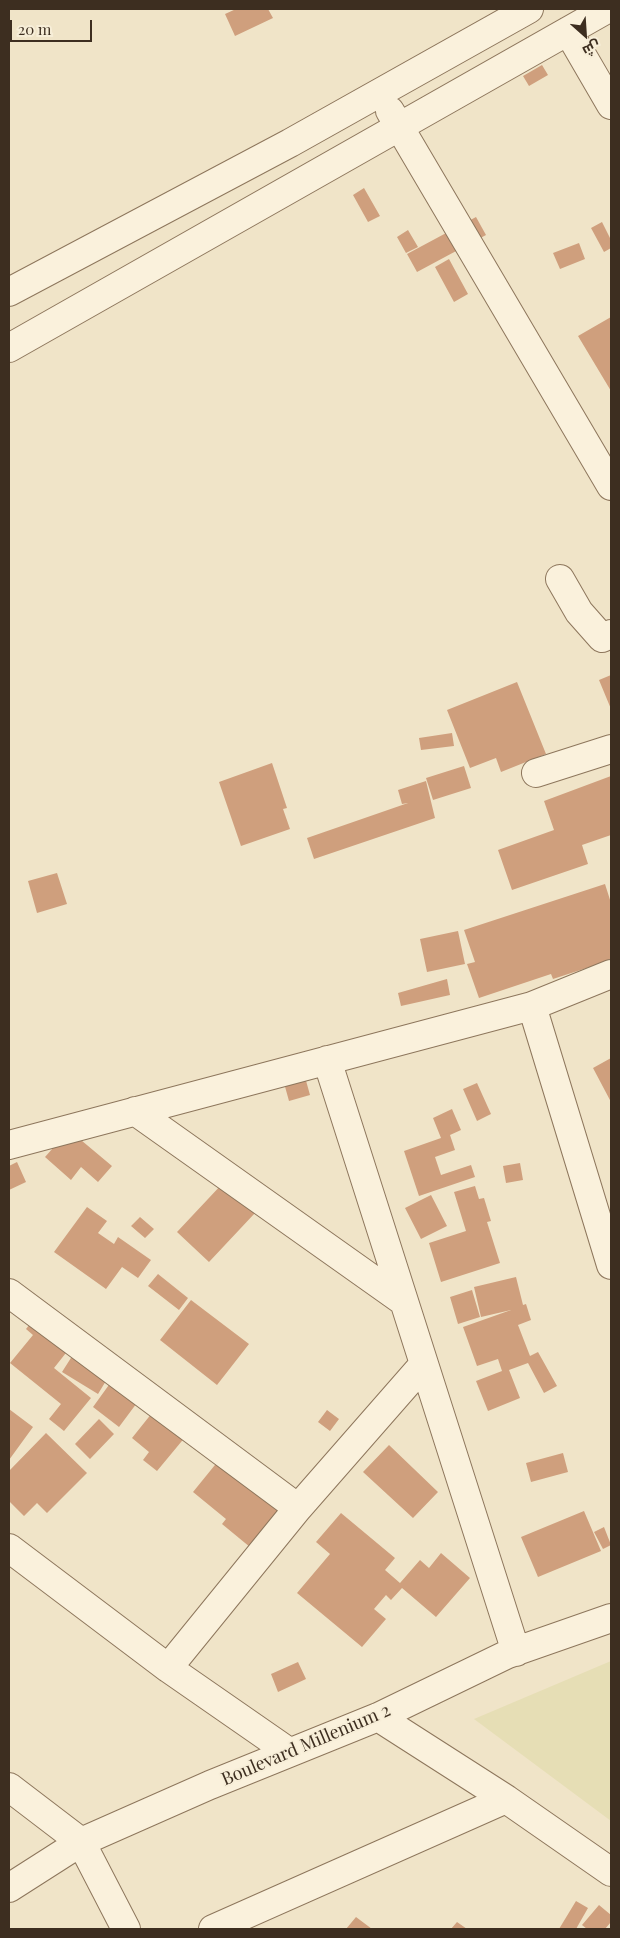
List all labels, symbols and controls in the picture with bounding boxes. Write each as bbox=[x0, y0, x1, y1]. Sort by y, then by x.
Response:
scale bar bbox=[12, 10, 95, 42]
north arrow bbox=[560, 10, 610, 60]
text: 20 m bbox=[18, 19, 51, 39]
text: ش bbox=[580, 36, 604, 61]
street label: Boulevard Millenium 2 bbox=[218, 1700, 394, 1790]

